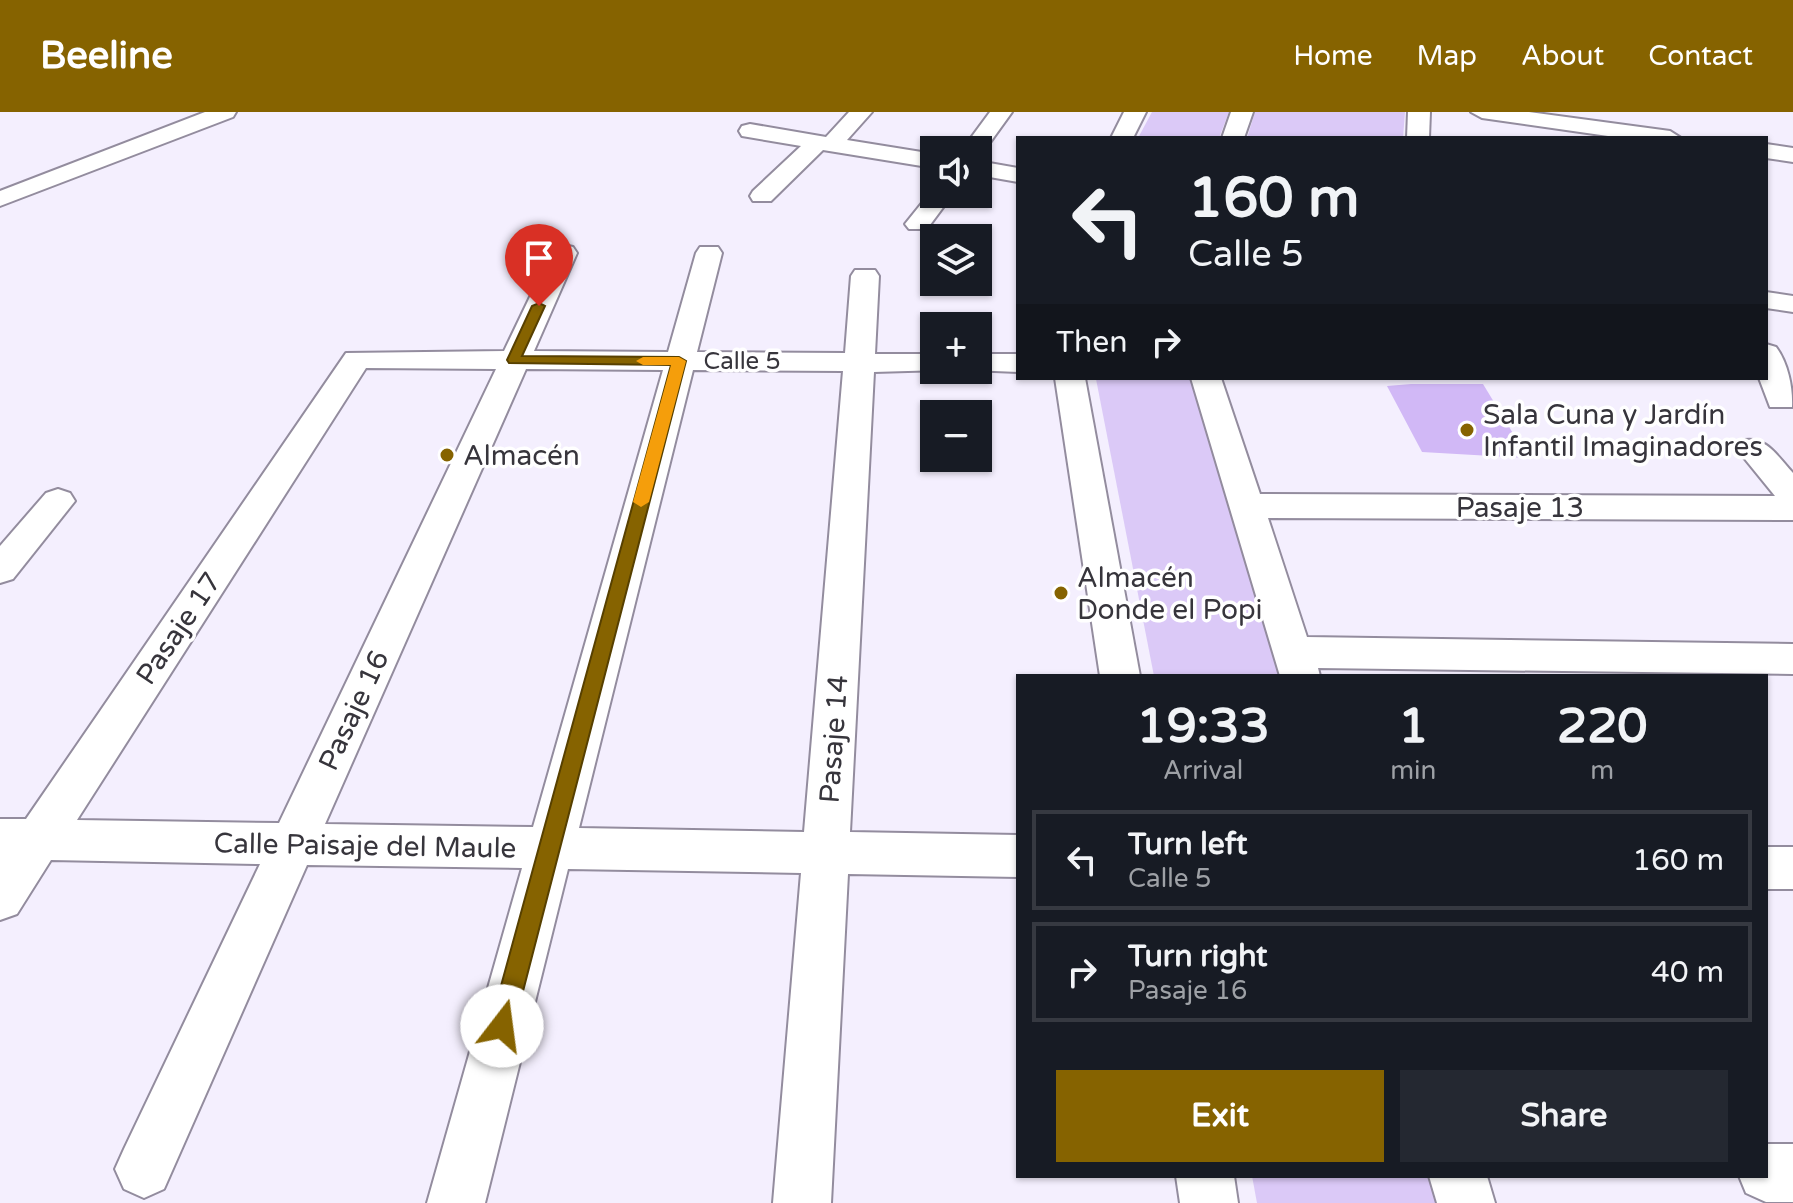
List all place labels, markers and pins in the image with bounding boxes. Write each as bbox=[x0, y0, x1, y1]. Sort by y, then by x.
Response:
pin bbox=[505, 224, 573, 306]
place label: Sala Cuna y Jardín Infantil Imaginadores bbox=[1483, 398, 1763, 464]
marker: Sala Cuna y Jardín Infantil Imaginadores bbox=[1458, 421, 1476, 439]
place label: Almacén bbox=[463, 439, 580, 473]
marker: Almacén bbox=[438, 446, 456, 464]
place label: Almacén Donde el Popi bbox=[1077, 561, 1263, 627]
marker: Almacén Donde el Popi bbox=[1052, 584, 1070, 602]

